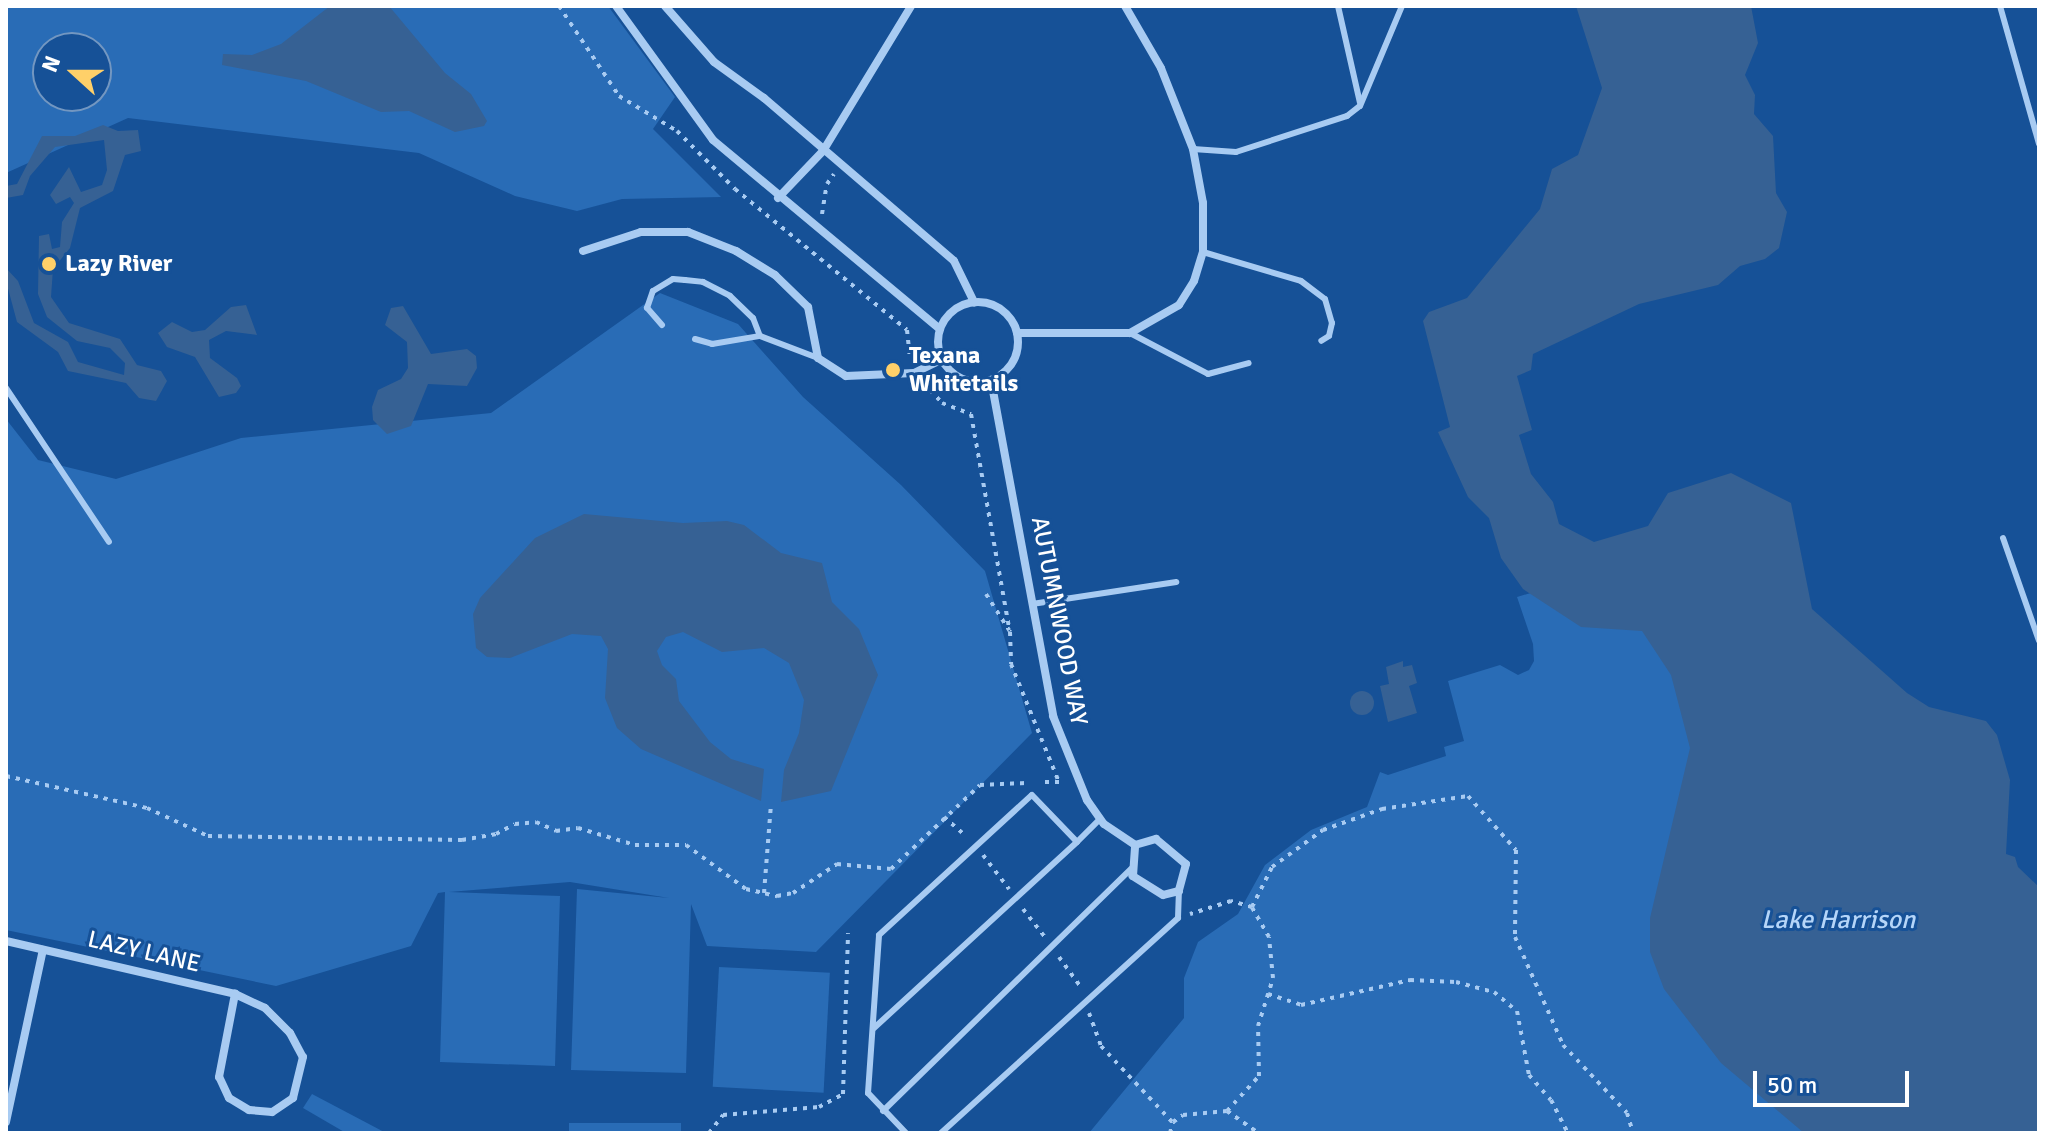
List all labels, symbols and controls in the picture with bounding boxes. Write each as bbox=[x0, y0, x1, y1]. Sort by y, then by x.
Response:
north arrow bbox=[32, 32, 112, 112]
text: N bbox=[36, 52, 66, 76]
place label: Lazy River bbox=[65, 250, 172, 278]
marker: Lazy River bbox=[40, 255, 58, 273]
place label: Texana Whitetails bbox=[909, 342, 1018, 398]
marker: Texana Whitetails bbox=[884, 361, 902, 379]
street label: AUTUMNWOOD WAY bbox=[1025, 514, 1093, 728]
water label: Lake Harrison bbox=[1761, 905, 1915, 937]
street label: LAZY LANE bbox=[85, 925, 203, 979]
scale bar bbox=[1757, 1055, 1913, 1105]
text: 50 m bbox=[1767, 1070, 1817, 1100]

